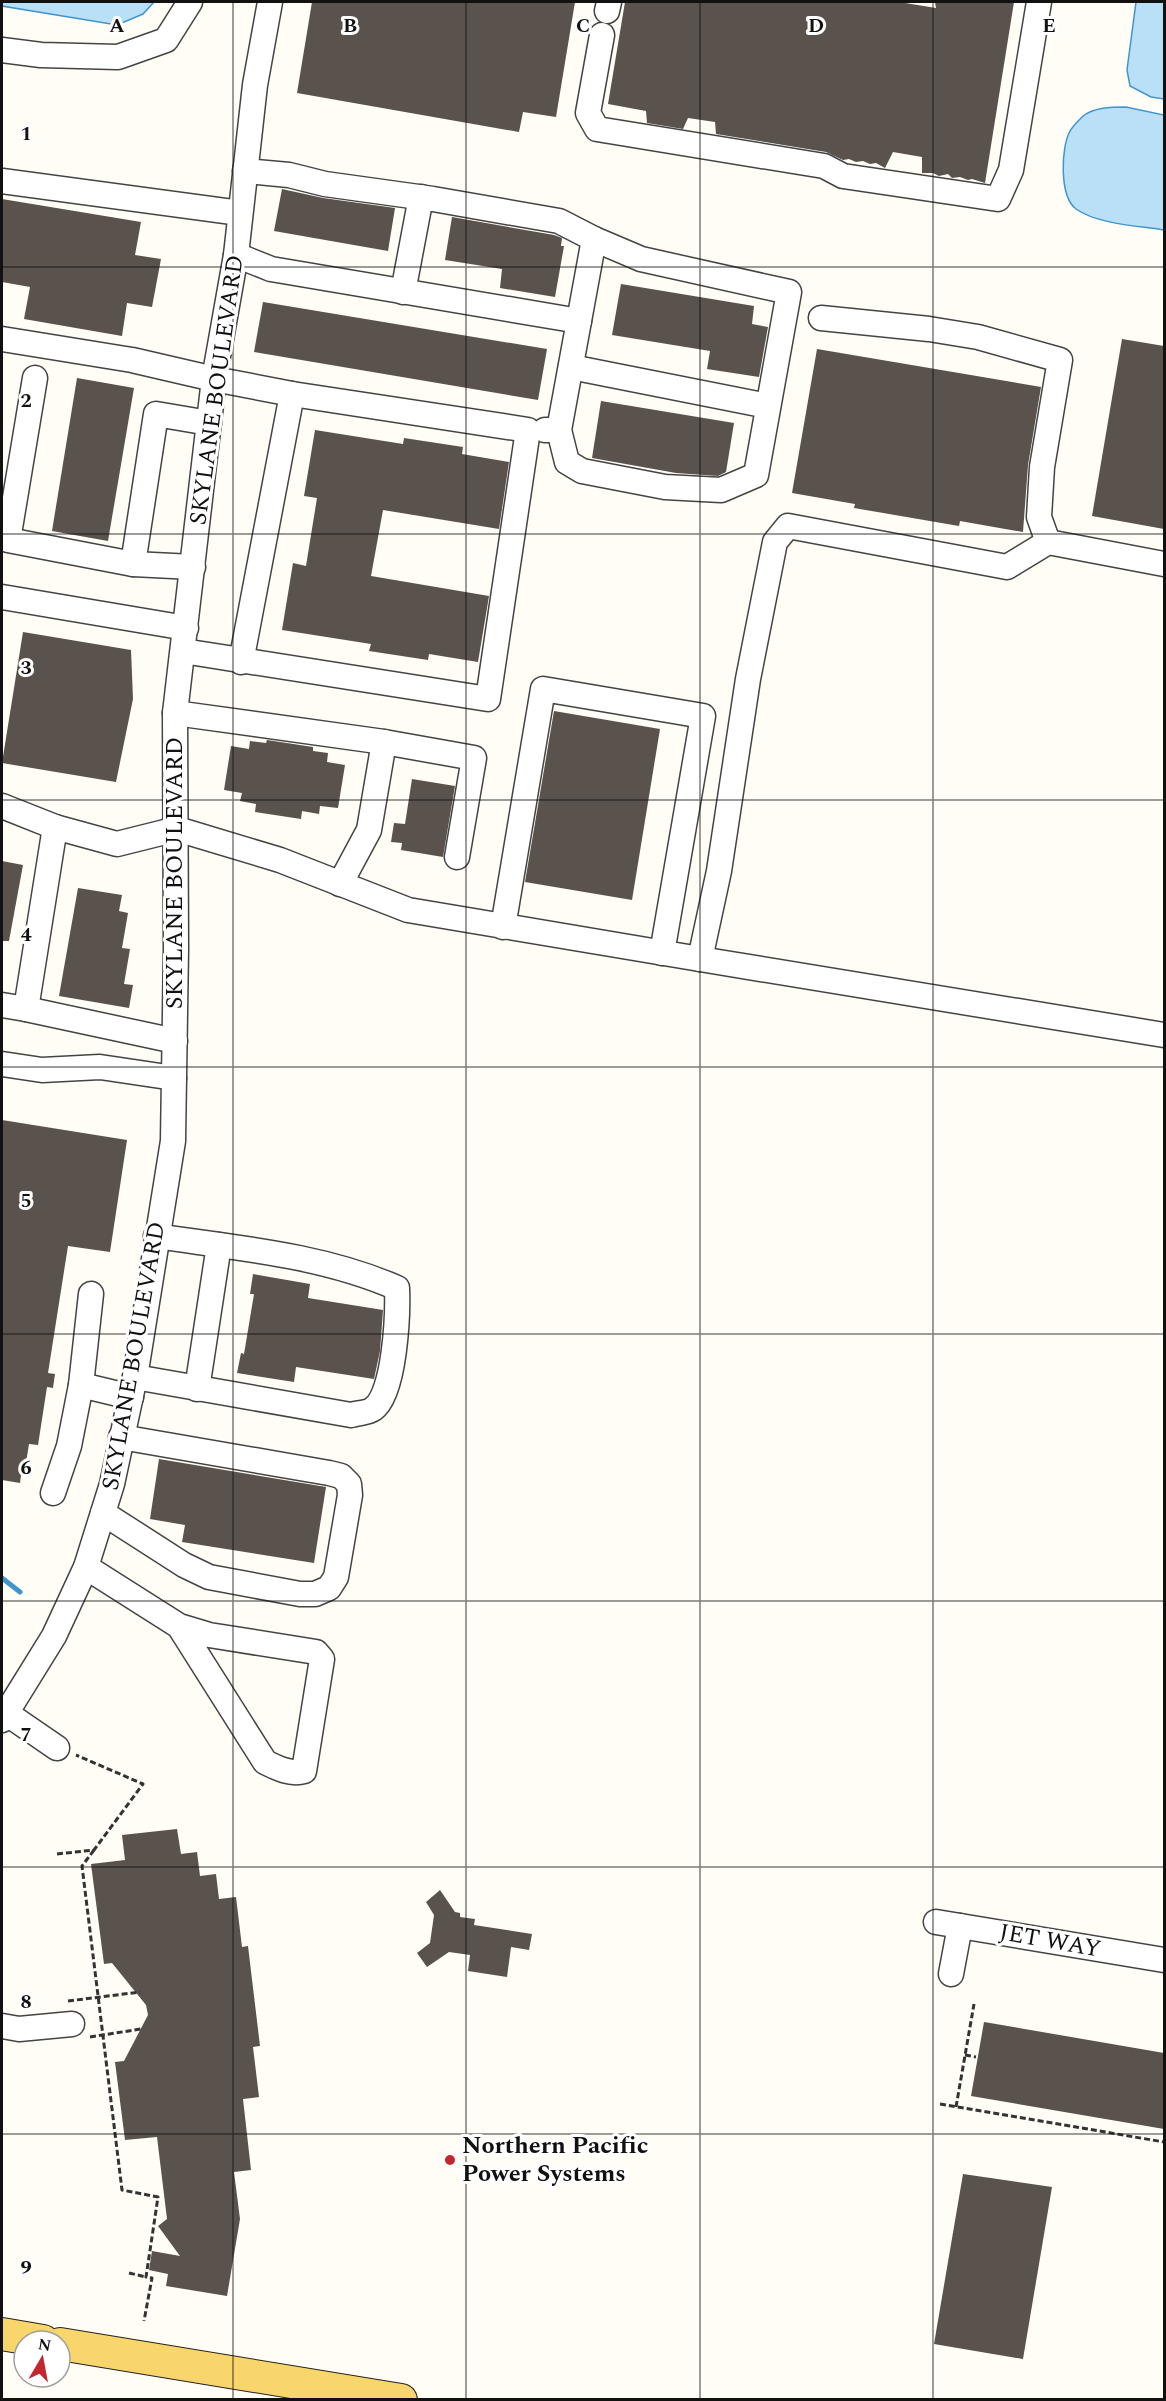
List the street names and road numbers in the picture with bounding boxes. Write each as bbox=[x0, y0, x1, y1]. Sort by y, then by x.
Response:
street label: SKYLANE BOULEVARD bbox=[180, 253, 254, 527]
street label: SKYLANE BOULEVARD bbox=[157, 737, 193, 1009]
street label: SKYLANE BOULEVARD bbox=[93, 1219, 175, 1493]
street label: JET WAY bbox=[996, 1914, 1104, 1968]

